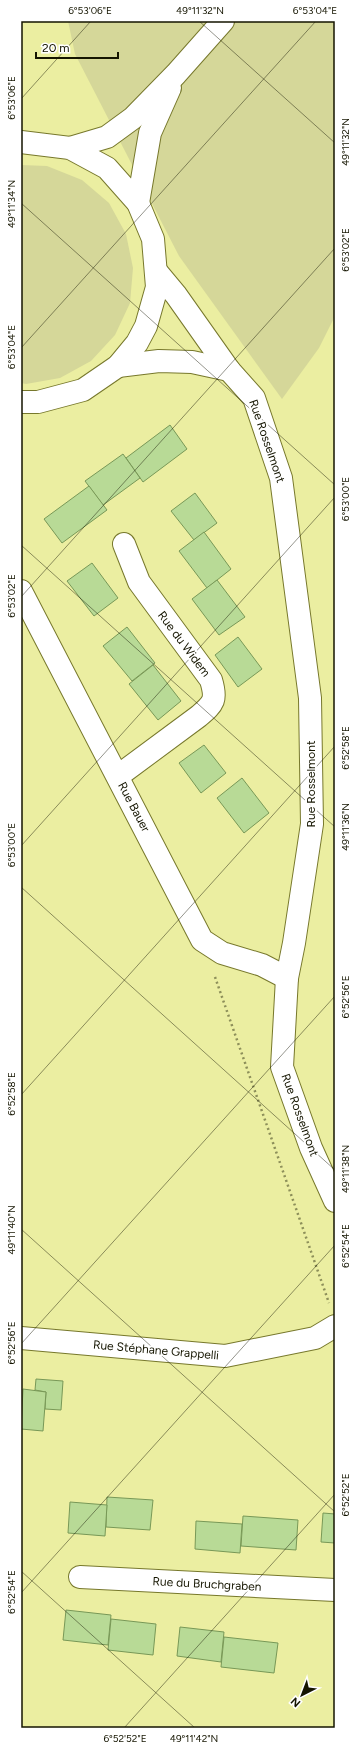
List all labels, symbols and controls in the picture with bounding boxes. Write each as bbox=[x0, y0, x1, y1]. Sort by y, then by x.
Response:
text: 6°53'06"E bbox=[68, 4, 112, 17]
text: 49°11'32"N bbox=[176, 4, 224, 17]
text: 6°53'04"E bbox=[293, 4, 337, 17]
scale bar bbox=[36, 34, 118, 60]
text: 20 m bbox=[42, 41, 70, 55]
text: 6°53'06"E bbox=[5, 76, 18, 120]
text: 49°11'32"N bbox=[339, 118, 352, 166]
text: 49°11'34"N bbox=[5, 180, 18, 228]
text: 6°53'02"E bbox=[339, 228, 352, 272]
text: 6°53'04"E bbox=[5, 325, 18, 369]
street label: Rue Rosselmont bbox=[246, 398, 288, 485]
text: 6°53'00"E bbox=[339, 477, 352, 521]
text: 6°53'02"E bbox=[5, 574, 18, 618]
street label: Rue du Widem bbox=[155, 608, 213, 680]
text: 6°52'58"E bbox=[339, 726, 352, 770]
street label: Rue Rosselmont bbox=[304, 740, 318, 827]
street label: Rue Bauer bbox=[115, 780, 153, 834]
text: 49°11'36"N bbox=[339, 803, 352, 851]
text: 6°53'00"E bbox=[5, 823, 18, 867]
text: 6°52'56"E bbox=[339, 975, 352, 1019]
text: 6°52'58"E bbox=[5, 1072, 18, 1116]
street label: Rue Rosselmont bbox=[279, 1072, 322, 1159]
text: 49°11'38"N bbox=[339, 1145, 352, 1193]
text: 49°11'40"N bbox=[5, 1205, 18, 1255]
text: 6°52'54"E bbox=[339, 1224, 352, 1268]
text: 6°52'56"E bbox=[5, 1321, 18, 1365]
street label: Rue Stéphane Grappelli bbox=[92, 1338, 220, 1362]
text: 6°52'52"E bbox=[339, 1473, 352, 1517]
text: 6°52'54"E bbox=[5, 1570, 18, 1614]
street label: Rue du Bruchgraben bbox=[152, 1574, 262, 1594]
north arrow bbox=[282, 1675, 322, 1715]
text: N bbox=[288, 1694, 303, 1710]
text: 6°52'52"E bbox=[103, 1732, 147, 1745]
text: 49°11'42"N bbox=[170, 1732, 218, 1745]

